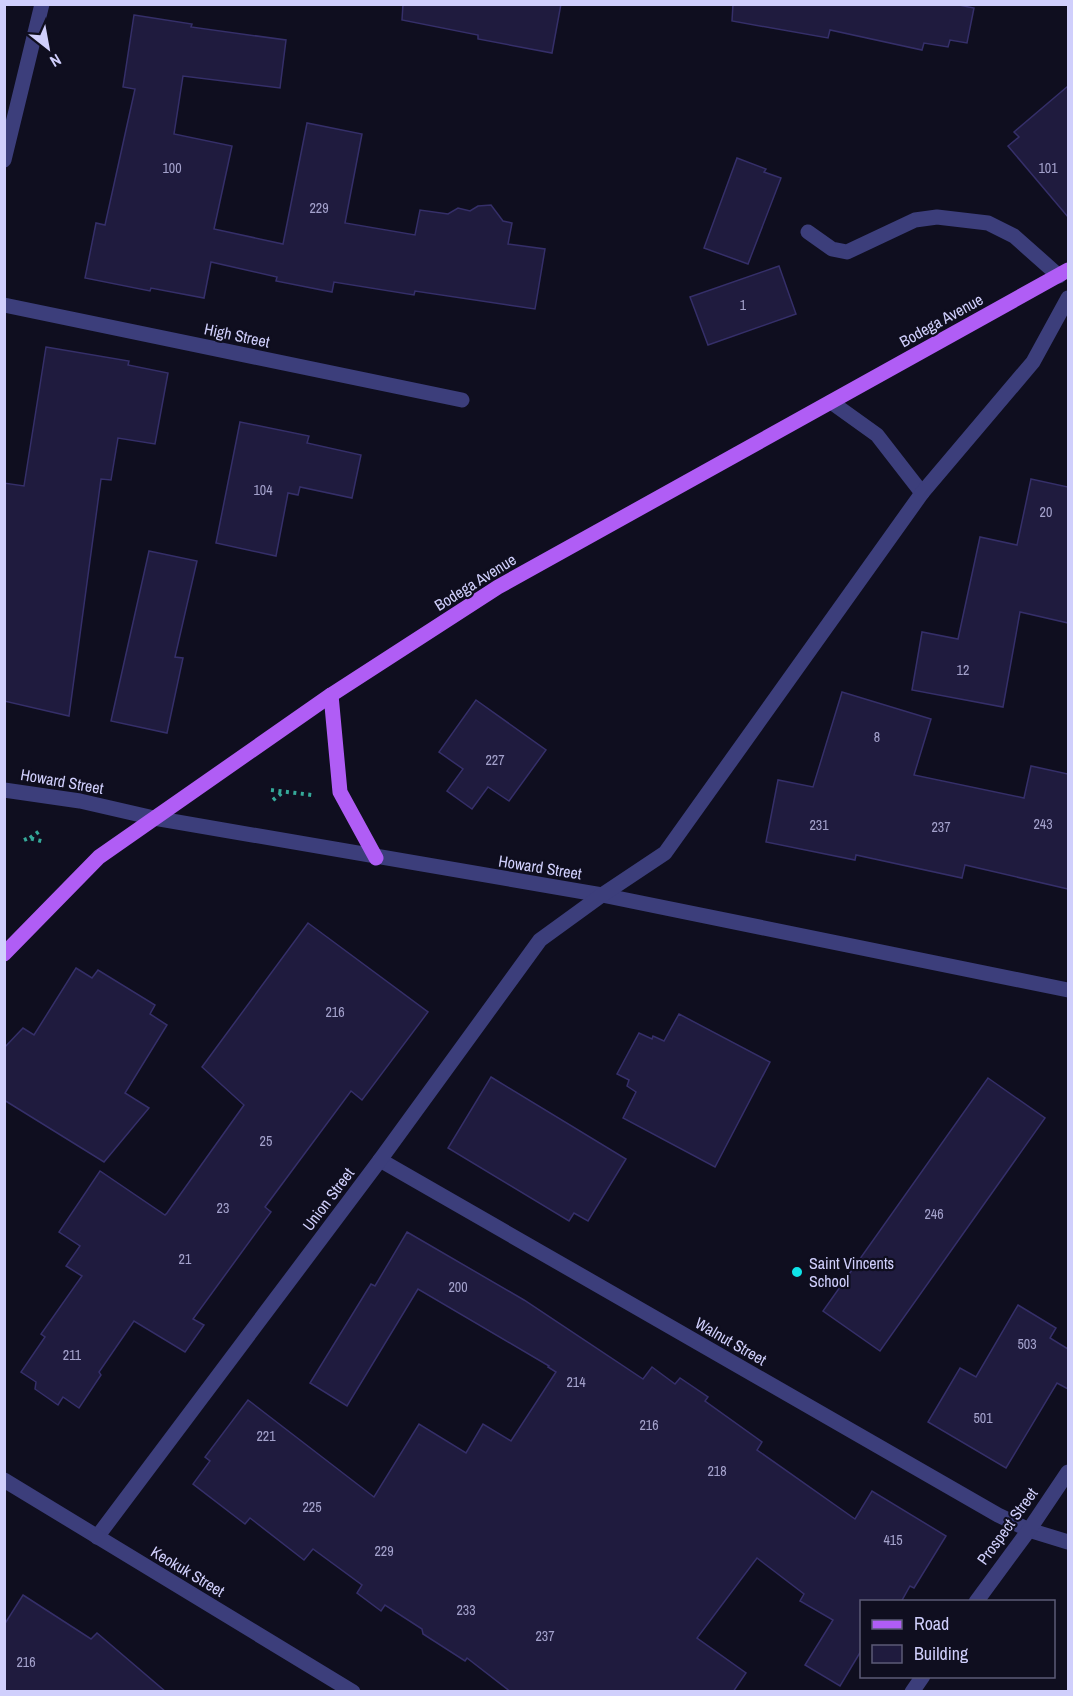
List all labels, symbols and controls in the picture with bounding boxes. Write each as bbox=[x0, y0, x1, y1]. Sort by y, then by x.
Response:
north arrow bbox=[18, 18, 78, 78]
text: N bbox=[46, 49, 65, 73]
house number: 100 bbox=[162, 159, 182, 177]
house number: 101 bbox=[1038, 159, 1058, 177]
house number: 229 bbox=[309, 199, 329, 217]
street label: Bodega Avenue bbox=[895, 288, 987, 352]
house number: 1 bbox=[740, 296, 747, 314]
street label: High Street bbox=[202, 317, 272, 353]
house number: 104 bbox=[253, 481, 273, 499]
house number: 20 bbox=[1040, 503, 1052, 521]
street label: Bodega Avenue bbox=[430, 548, 520, 616]
house number: 12 bbox=[957, 661, 969, 679]
house number: 8 bbox=[874, 728, 880, 746]
house number: 227 bbox=[485, 751, 505, 769]
street label: Howard Street bbox=[19, 763, 106, 799]
house number: 243 bbox=[1033, 815, 1053, 833]
house number: 231 bbox=[809, 816, 829, 834]
house number: 237 bbox=[931, 818, 951, 836]
street label: Howard Street bbox=[497, 850, 583, 884]
house number: 216 bbox=[325, 1003, 345, 1021]
house number: 25 bbox=[260, 1132, 272, 1150]
street label: Union Street bbox=[297, 1163, 359, 1235]
house number: 23 bbox=[217, 1199, 229, 1217]
house number: 246 bbox=[924, 1205, 944, 1223]
house number: 21 bbox=[179, 1250, 192, 1268]
place label: Saint Vincents School bbox=[809, 1252, 894, 1292]
marker: Saint Vincents School bbox=[790, 1265, 804, 1279]
house number: 200 bbox=[448, 1278, 468, 1296]
street label: Walnut Street bbox=[691, 1312, 771, 1370]
house number: 503 bbox=[1017, 1335, 1037, 1353]
house number: 211 bbox=[63, 1346, 82, 1364]
house number: 214 bbox=[566, 1373, 586, 1391]
house number: 501 bbox=[973, 1409, 993, 1427]
house number: 216 bbox=[639, 1416, 659, 1434]
house number: 221 bbox=[256, 1427, 276, 1445]
house number: 218 bbox=[707, 1462, 727, 1480]
street label: Prospect Street bbox=[972, 1483, 1043, 1569]
house number: 225 bbox=[302, 1498, 322, 1516]
house number: 415 bbox=[883, 1531, 903, 1549]
street label: Keokuk Street bbox=[147, 1540, 229, 1602]
house number: 229 bbox=[374, 1542, 394, 1560]
legend bbox=[860, 1600, 1055, 1678]
house number: 233 bbox=[456, 1601, 476, 1619]
text: Road bbox=[914, 1611, 949, 1636]
house number: 237 bbox=[535, 1627, 555, 1645]
text: Building bbox=[914, 1641, 969, 1666]
house number: 216 bbox=[16, 1653, 36, 1671]

